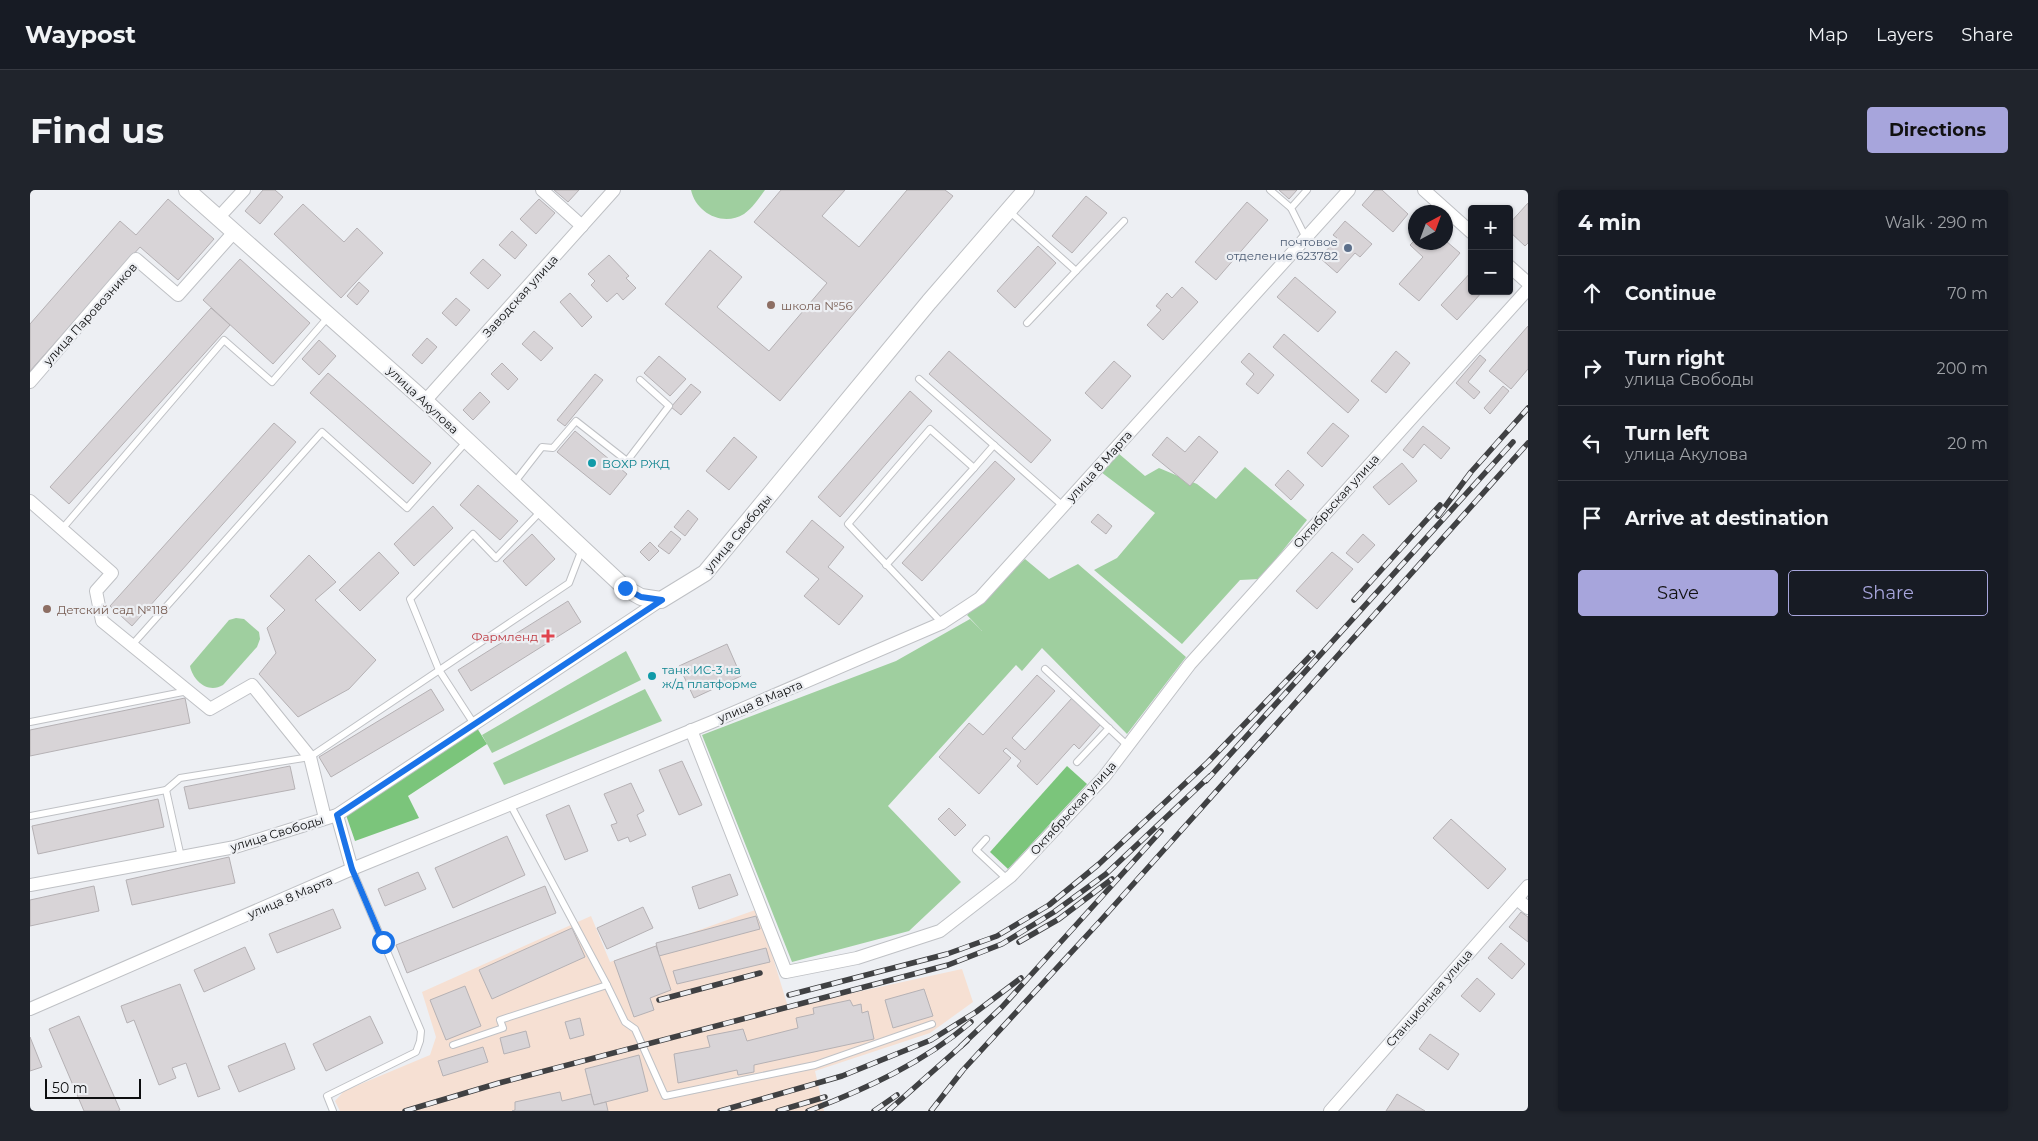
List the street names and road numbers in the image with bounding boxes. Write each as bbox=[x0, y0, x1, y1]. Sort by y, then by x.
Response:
street label: Заводская улица bbox=[479, 252, 561, 340]
street label: улица Паровозников bbox=[39, 260, 140, 369]
street label: улица Акулова bbox=[383, 362, 462, 437]
street label: улица 8 Марта bbox=[1062, 427, 1135, 505]
street label: Октябрьская улица bbox=[1290, 451, 1382, 551]
street label: улица Свободы bbox=[700, 491, 775, 576]
street label: улица 8 Марта bbox=[714, 676, 805, 726]
street label: Октябрьская улица bbox=[1027, 758, 1119, 858]
street label: улица Свободы bbox=[228, 812, 326, 855]
street label: улица 8 Марта bbox=[244, 872, 335, 922]
street label: Станционная улица bbox=[1383, 946, 1475, 1050]

